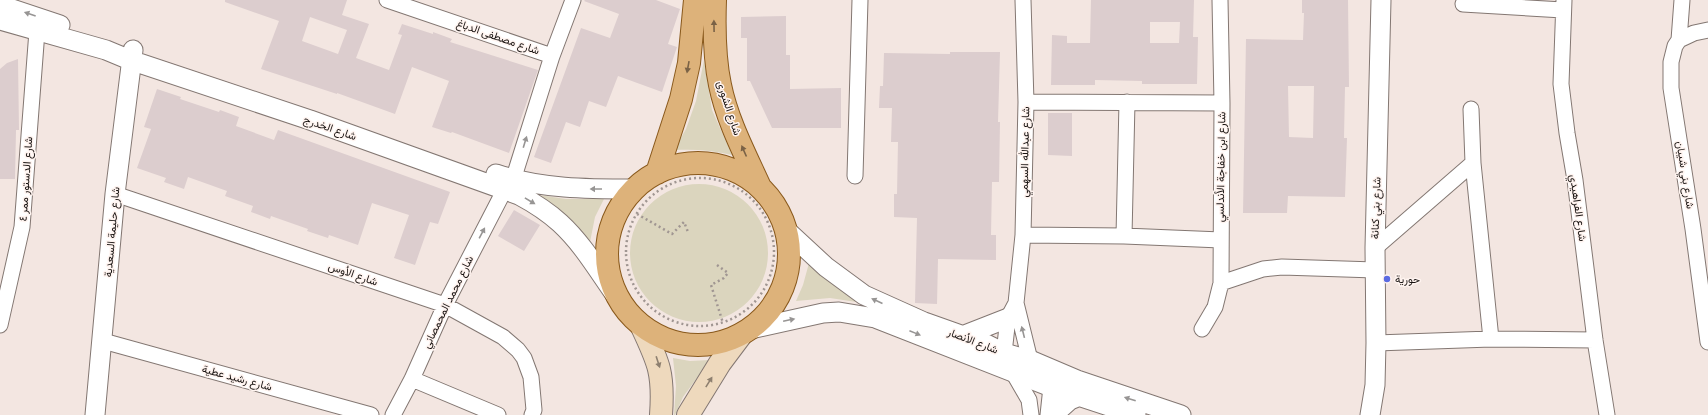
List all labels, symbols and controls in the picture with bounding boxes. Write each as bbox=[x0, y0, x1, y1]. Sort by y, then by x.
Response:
one-way arrow bbox=[23, 11, 35, 17]
street label: شارع مصطفى الدباغ bbox=[454, 17, 542, 58]
one-way arrow bbox=[711, 19, 717, 32]
one-way arrow bbox=[685, 60, 691, 73]
street label: شارع الشورى bbox=[713, 79, 744, 137]
street label: شارع عبدالله السهمي bbox=[1018, 106, 1035, 198]
street label: شارع ابن خفاجة الأندلسي bbox=[1214, 111, 1231, 222]
street label: شارع الخدرج bbox=[301, 113, 358, 144]
street label: شارع الدستور ممر ٤ bbox=[17, 136, 36, 222]
one-way arrow bbox=[522, 136, 528, 148]
street label: شارع بني شيبان bbox=[1670, 140, 1697, 211]
one-way arrow bbox=[741, 146, 747, 157]
street label: شارع الفراهيدي bbox=[1564, 174, 1589, 243]
street label: شارع بني كنانة bbox=[1368, 176, 1387, 239]
street label: شارع حليمة السعدية bbox=[102, 186, 123, 278]
one-way arrow bbox=[589, 186, 602, 192]
one-way arrow bbox=[524, 198, 536, 205]
one-way arrow bbox=[479, 227, 486, 239]
street label: شارع محمد المحمصاني bbox=[420, 253, 479, 352]
street label: شارع الأوس bbox=[326, 259, 380, 290]
place label: حورية bbox=[1395, 273, 1420, 286]
marker: حورية bbox=[1382, 274, 1392, 284]
one-way arrow bbox=[871, 298, 882, 304]
one-way arrow bbox=[783, 317, 795, 323]
street label: شارع الأنصار bbox=[945, 325, 1000, 358]
one-way arrow bbox=[1020, 326, 1026, 338]
one-way arrow bbox=[909, 331, 921, 337]
one-way arrow bbox=[655, 356, 661, 368]
street label: شارع رشيد عطية bbox=[200, 362, 274, 395]
one-way arrow bbox=[705, 376, 712, 388]
one-way arrow bbox=[1124, 395, 1136, 401]

